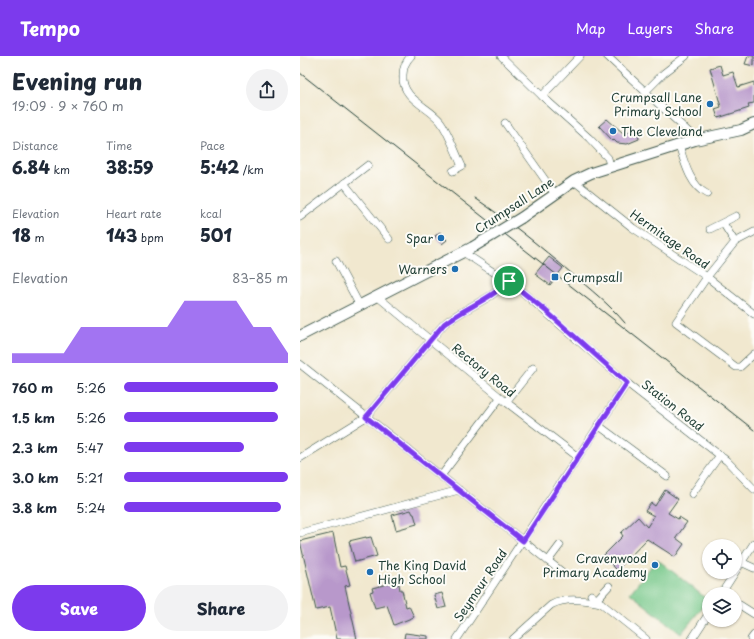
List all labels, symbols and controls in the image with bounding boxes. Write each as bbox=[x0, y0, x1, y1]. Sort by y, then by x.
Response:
text: Tempo bbox=[20, 14, 80, 42]
text: Map bbox=[576, 18, 606, 39]
text: Layers bbox=[628, 18, 673, 39]
text: Share bbox=[695, 18, 734, 39]
text: Evening run bbox=[12, 64, 142, 97]
button: share bbox=[246, 69, 288, 111]
place label: Crumpsall Lane Primary School bbox=[611, 88, 702, 120]
text: 19:09 · 9 × 760 m bbox=[12, 96, 124, 115]
marker: Crumpsall Lane Primary School bbox=[705, 99, 715, 109]
place label: The Cleveland bbox=[621, 122, 703, 140]
marker: The Cleveland bbox=[608, 126, 618, 136]
text: Distance bbox=[12, 137, 58, 154]
text: Time bbox=[106, 137, 132, 154]
text: Pace bbox=[200, 137, 225, 154]
text: 6.84 bbox=[12, 154, 50, 180]
text: 38:59 bbox=[106, 154, 154, 180]
text: 5:42 bbox=[200, 154, 239, 180]
text: km bbox=[50, 161, 70, 178]
text: /km bbox=[239, 161, 264, 178]
street label: Crumpsall Lane bbox=[471, 173, 557, 237]
text: Elevation bbox=[12, 205, 59, 222]
text: Heart rate bbox=[106, 205, 162, 222]
text: kcal bbox=[200, 205, 222, 222]
street label: Hermitage Road bbox=[627, 205, 713, 273]
text: 18 bbox=[12, 222, 31, 248]
text: 143 bbox=[106, 222, 137, 248]
text: 501 bbox=[200, 222, 232, 248]
text: m bbox=[31, 229, 45, 246]
text: bpm bbox=[137, 229, 164, 246]
place label: Spar bbox=[406, 229, 434, 247]
marker: Spar bbox=[436, 233, 446, 243]
place label: Warners bbox=[398, 260, 448, 278]
marker: Warners bbox=[450, 264, 460, 274]
pin bbox=[492, 264, 526, 298]
text: Elevation bbox=[12, 268, 68, 287]
text: 83–85 m bbox=[232, 268, 288, 287]
place label: Crumpsall bbox=[563, 268, 623, 286]
icon: arrive bbox=[498, 270, 520, 292]
marker: Crumpsall bbox=[550, 272, 560, 282]
street label: Rectory Road bbox=[448, 339, 520, 401]
street label: Station Road bbox=[638, 375, 708, 435]
text: 760 m bbox=[12, 378, 53, 397]
text: 5:26 bbox=[76, 378, 106, 397]
text: 1.5 km bbox=[12, 408, 55, 427]
text: 5:26 bbox=[76, 408, 106, 427]
text: 2.3 km bbox=[12, 438, 58, 457]
text: 5:47 bbox=[76, 438, 103, 457]
text: 3.0 km bbox=[12, 468, 59, 487]
text: 5:21 bbox=[76, 468, 103, 487]
text: 3.8 km bbox=[12, 498, 57, 517]
text: 5:24 bbox=[76, 498, 106, 517]
map controls bbox=[702, 539, 742, 627]
button: locate bbox=[702, 539, 742, 579]
street label: Seymour Road bbox=[449, 545, 511, 625]
place label: Cravenwood Primary Academy bbox=[543, 549, 647, 581]
place label: The King David High School bbox=[378, 556, 467, 588]
marker: Cravenwood Primary Academy bbox=[650, 560, 660, 570]
marker: The King David High School bbox=[365, 567, 375, 577]
button: Save bbox=[12, 585, 146, 631]
button: Share bbox=[154, 585, 288, 631]
button: layers bbox=[702, 587, 742, 627]

